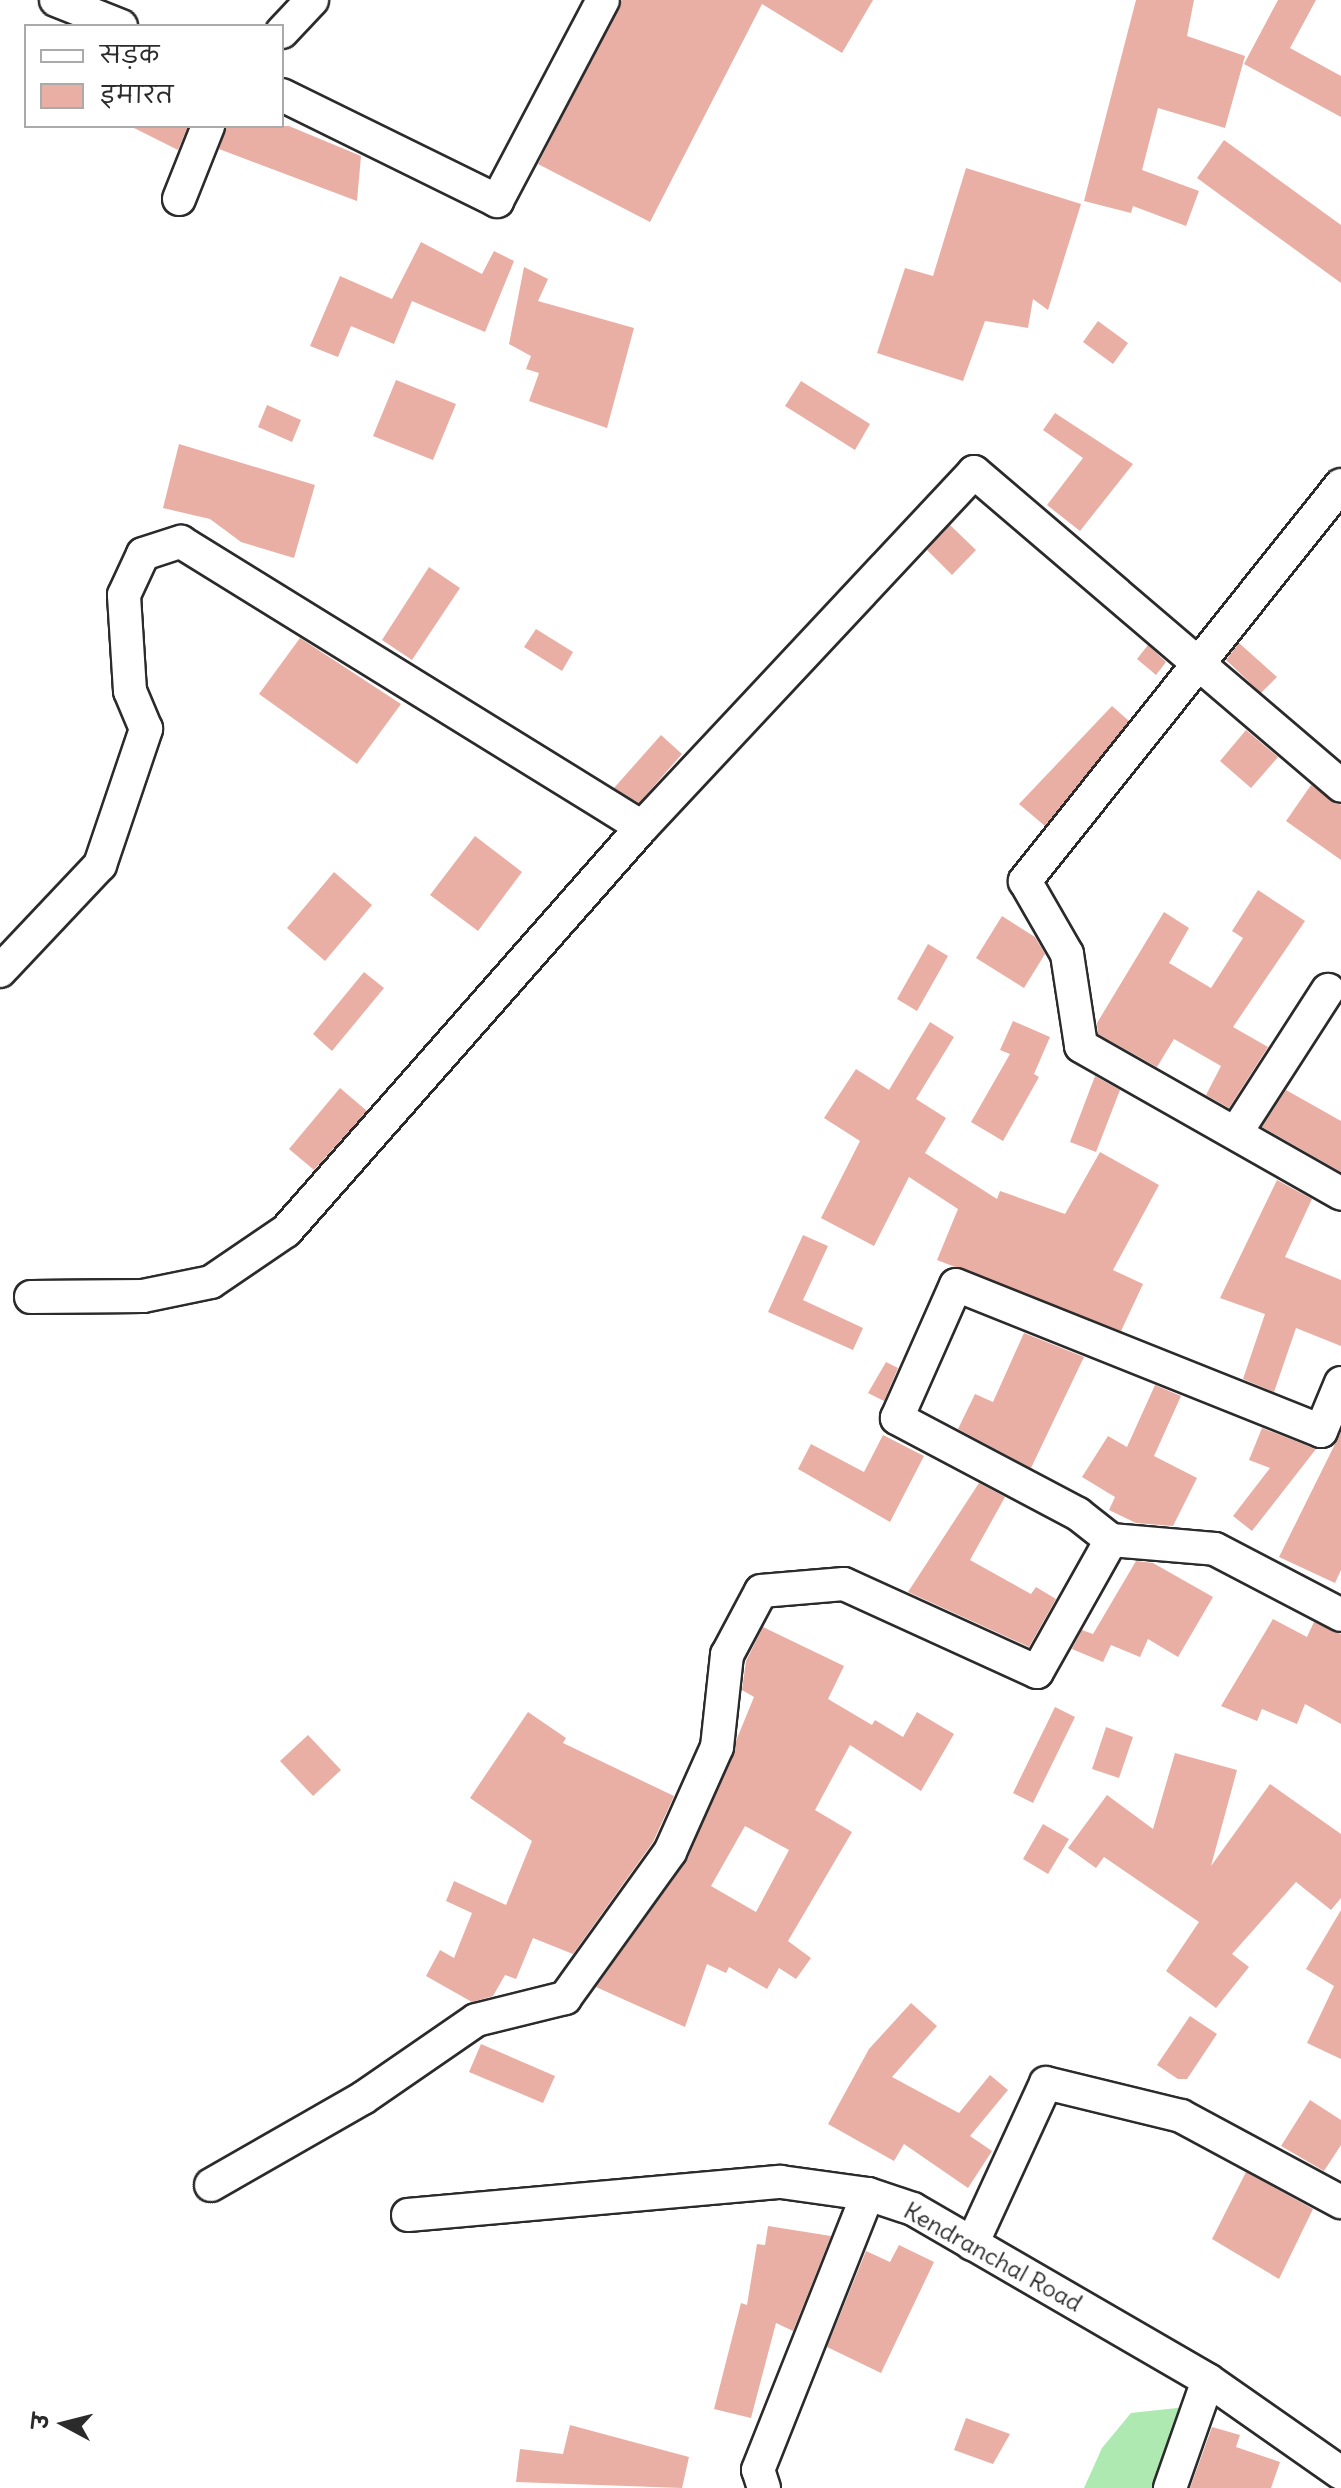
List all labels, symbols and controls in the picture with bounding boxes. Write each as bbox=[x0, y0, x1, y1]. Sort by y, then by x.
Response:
legend bbox=[24, 24, 284, 128]
text: सड़क bbox=[100, 39, 159, 69]
text: इमारत bbox=[100, 79, 173, 109]
street label: Kendranchal Road bbox=[899, 2196, 1087, 2318]
north arrow bbox=[24, 2384, 104, 2464]
text: उ bbox=[25, 2412, 55, 2430]

